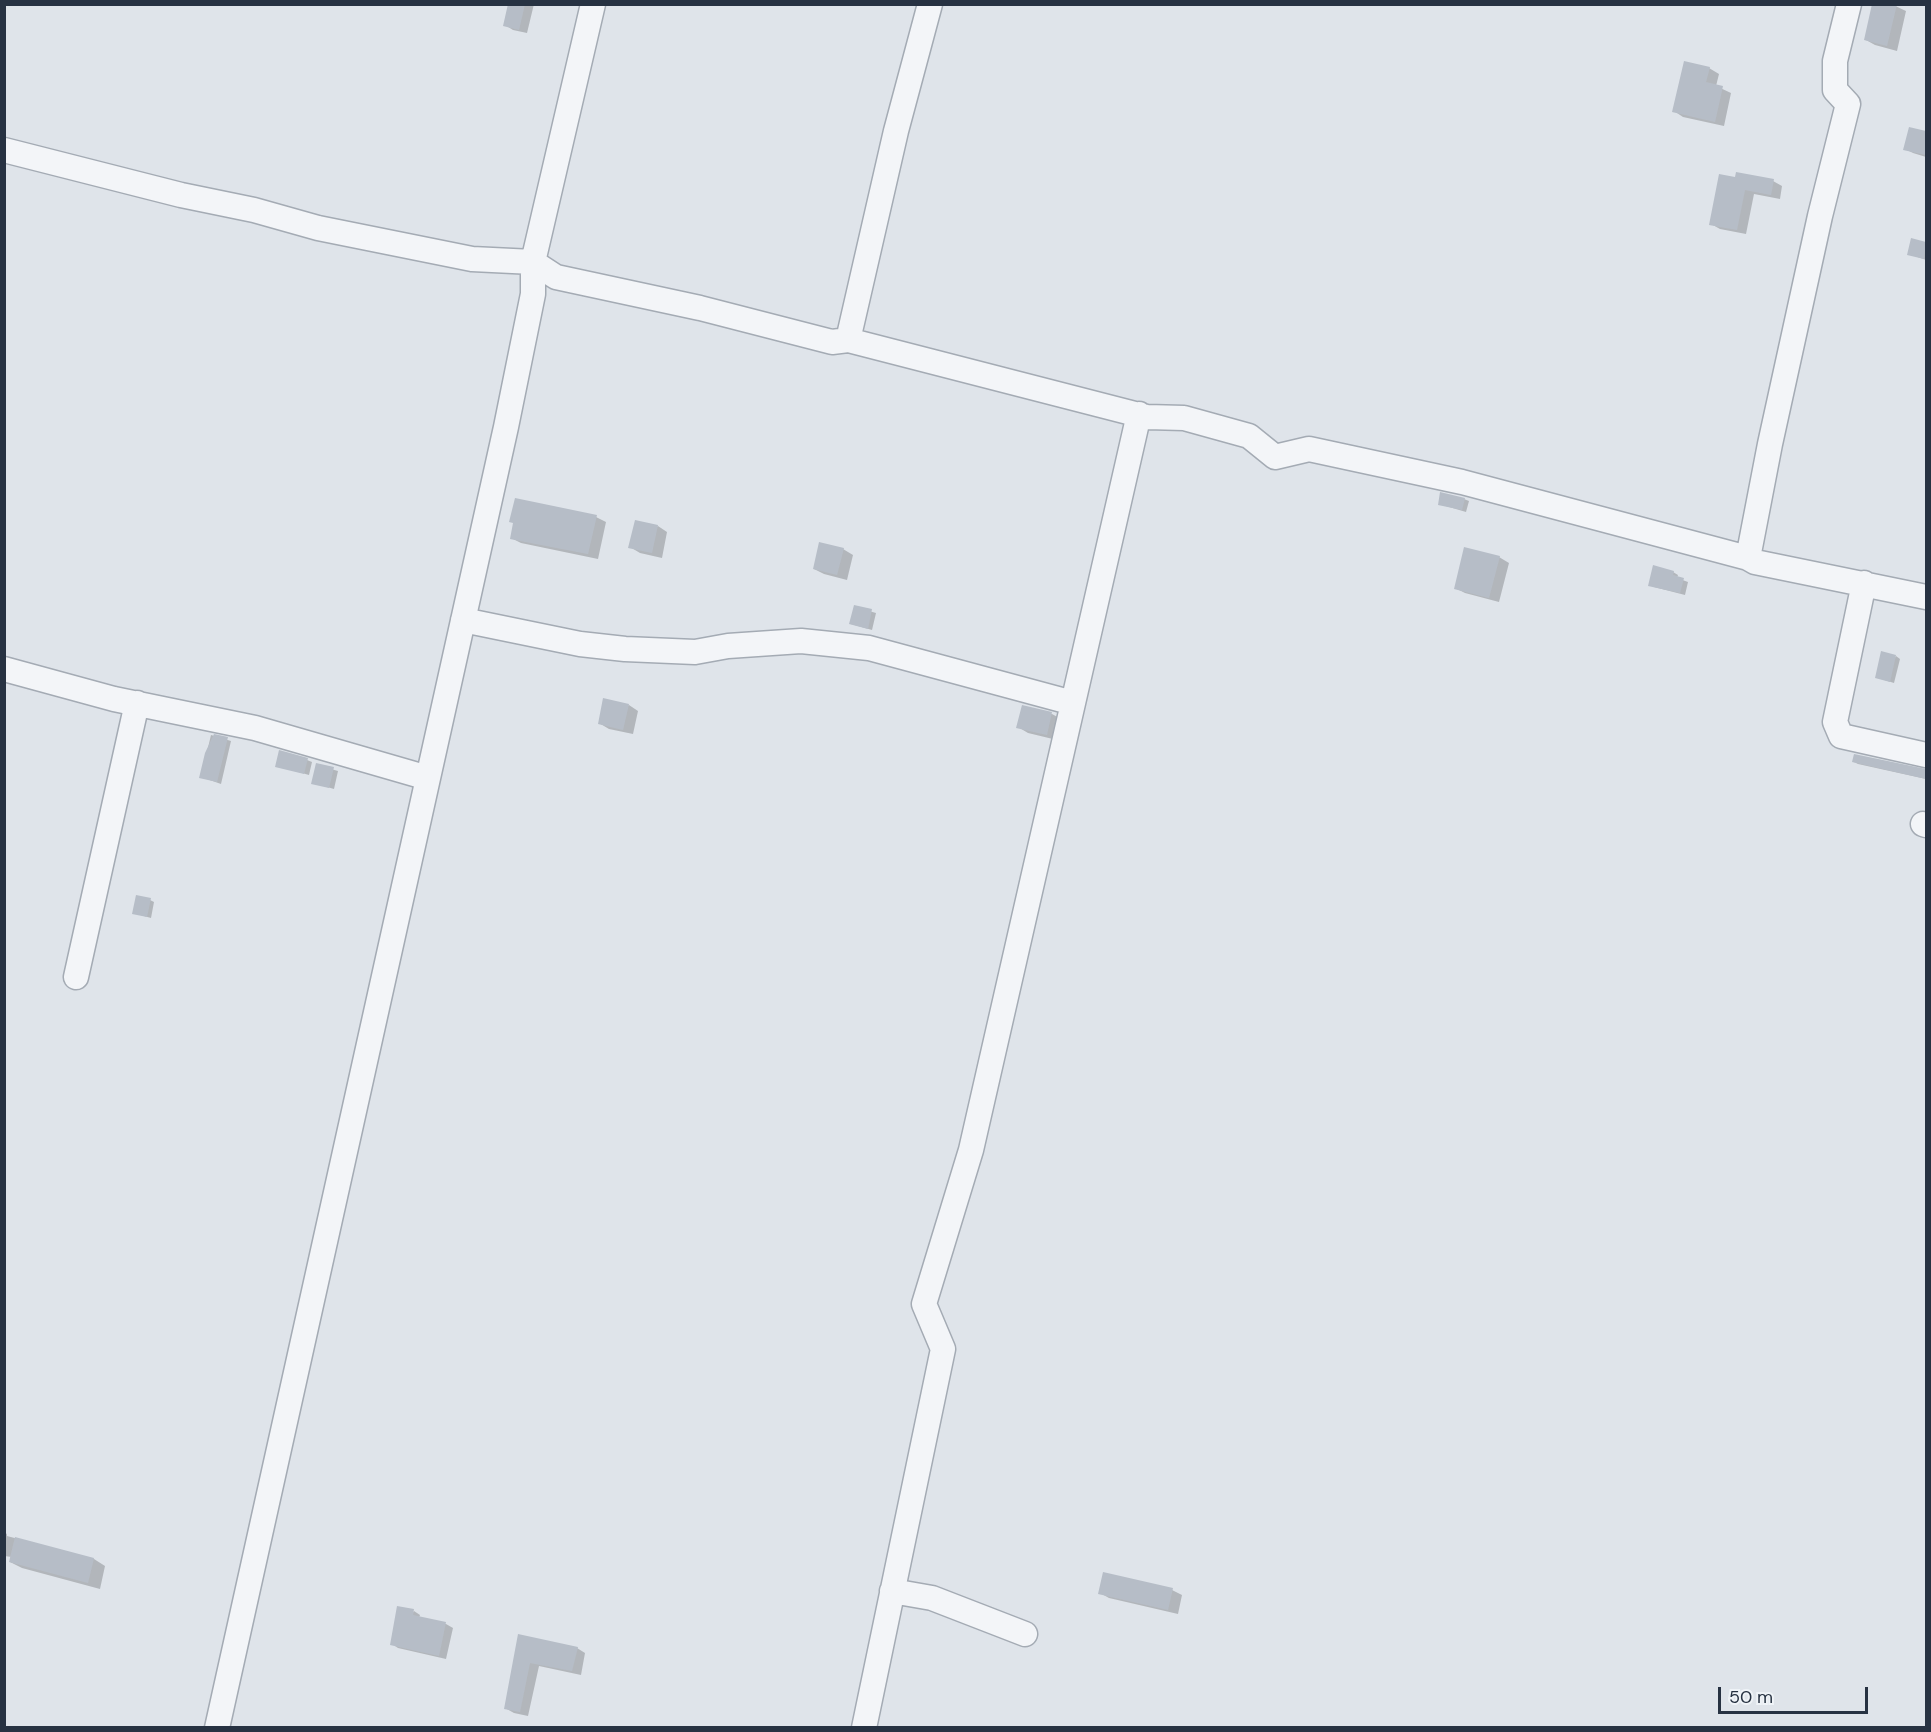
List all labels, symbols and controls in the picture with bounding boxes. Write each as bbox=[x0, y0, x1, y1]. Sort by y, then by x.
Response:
scale bar bbox=[1721, 1675, 1871, 1713]
text: 50 m bbox=[1729, 1685, 1773, 1709]

